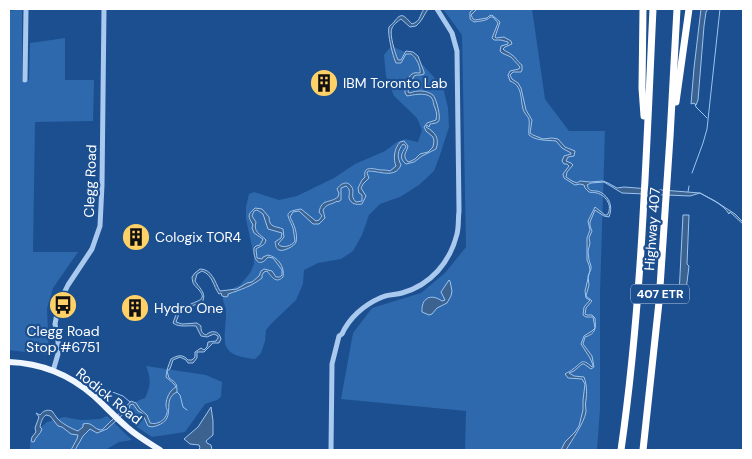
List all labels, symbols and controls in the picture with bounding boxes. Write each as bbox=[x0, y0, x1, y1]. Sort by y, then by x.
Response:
building icon: IBM Toronto Lab bbox=[309, 68, 339, 98]
place label: IBM Toronto Lab bbox=[343, 74, 448, 92]
street label: Clegg Road bbox=[80, 144, 100, 218]
street label: Highway 407 bbox=[640, 187, 664, 271]
building icon: Cologix TOR4 bbox=[121, 222, 151, 252]
place label: Cologix TOR4 bbox=[155, 228, 241, 246]
road number: 407 ETR bbox=[631, 284, 689, 304]
bus stop icon: Clegg Road Stop #6751 bbox=[48, 290, 78, 320]
building icon: Hydro One bbox=[120, 293, 150, 323]
place label: Hydro One bbox=[154, 299, 223, 317]
place label: Clegg Road Stop #6751 bbox=[26, 322, 100, 356]
street label: Rodick Road bbox=[72, 364, 146, 428]

